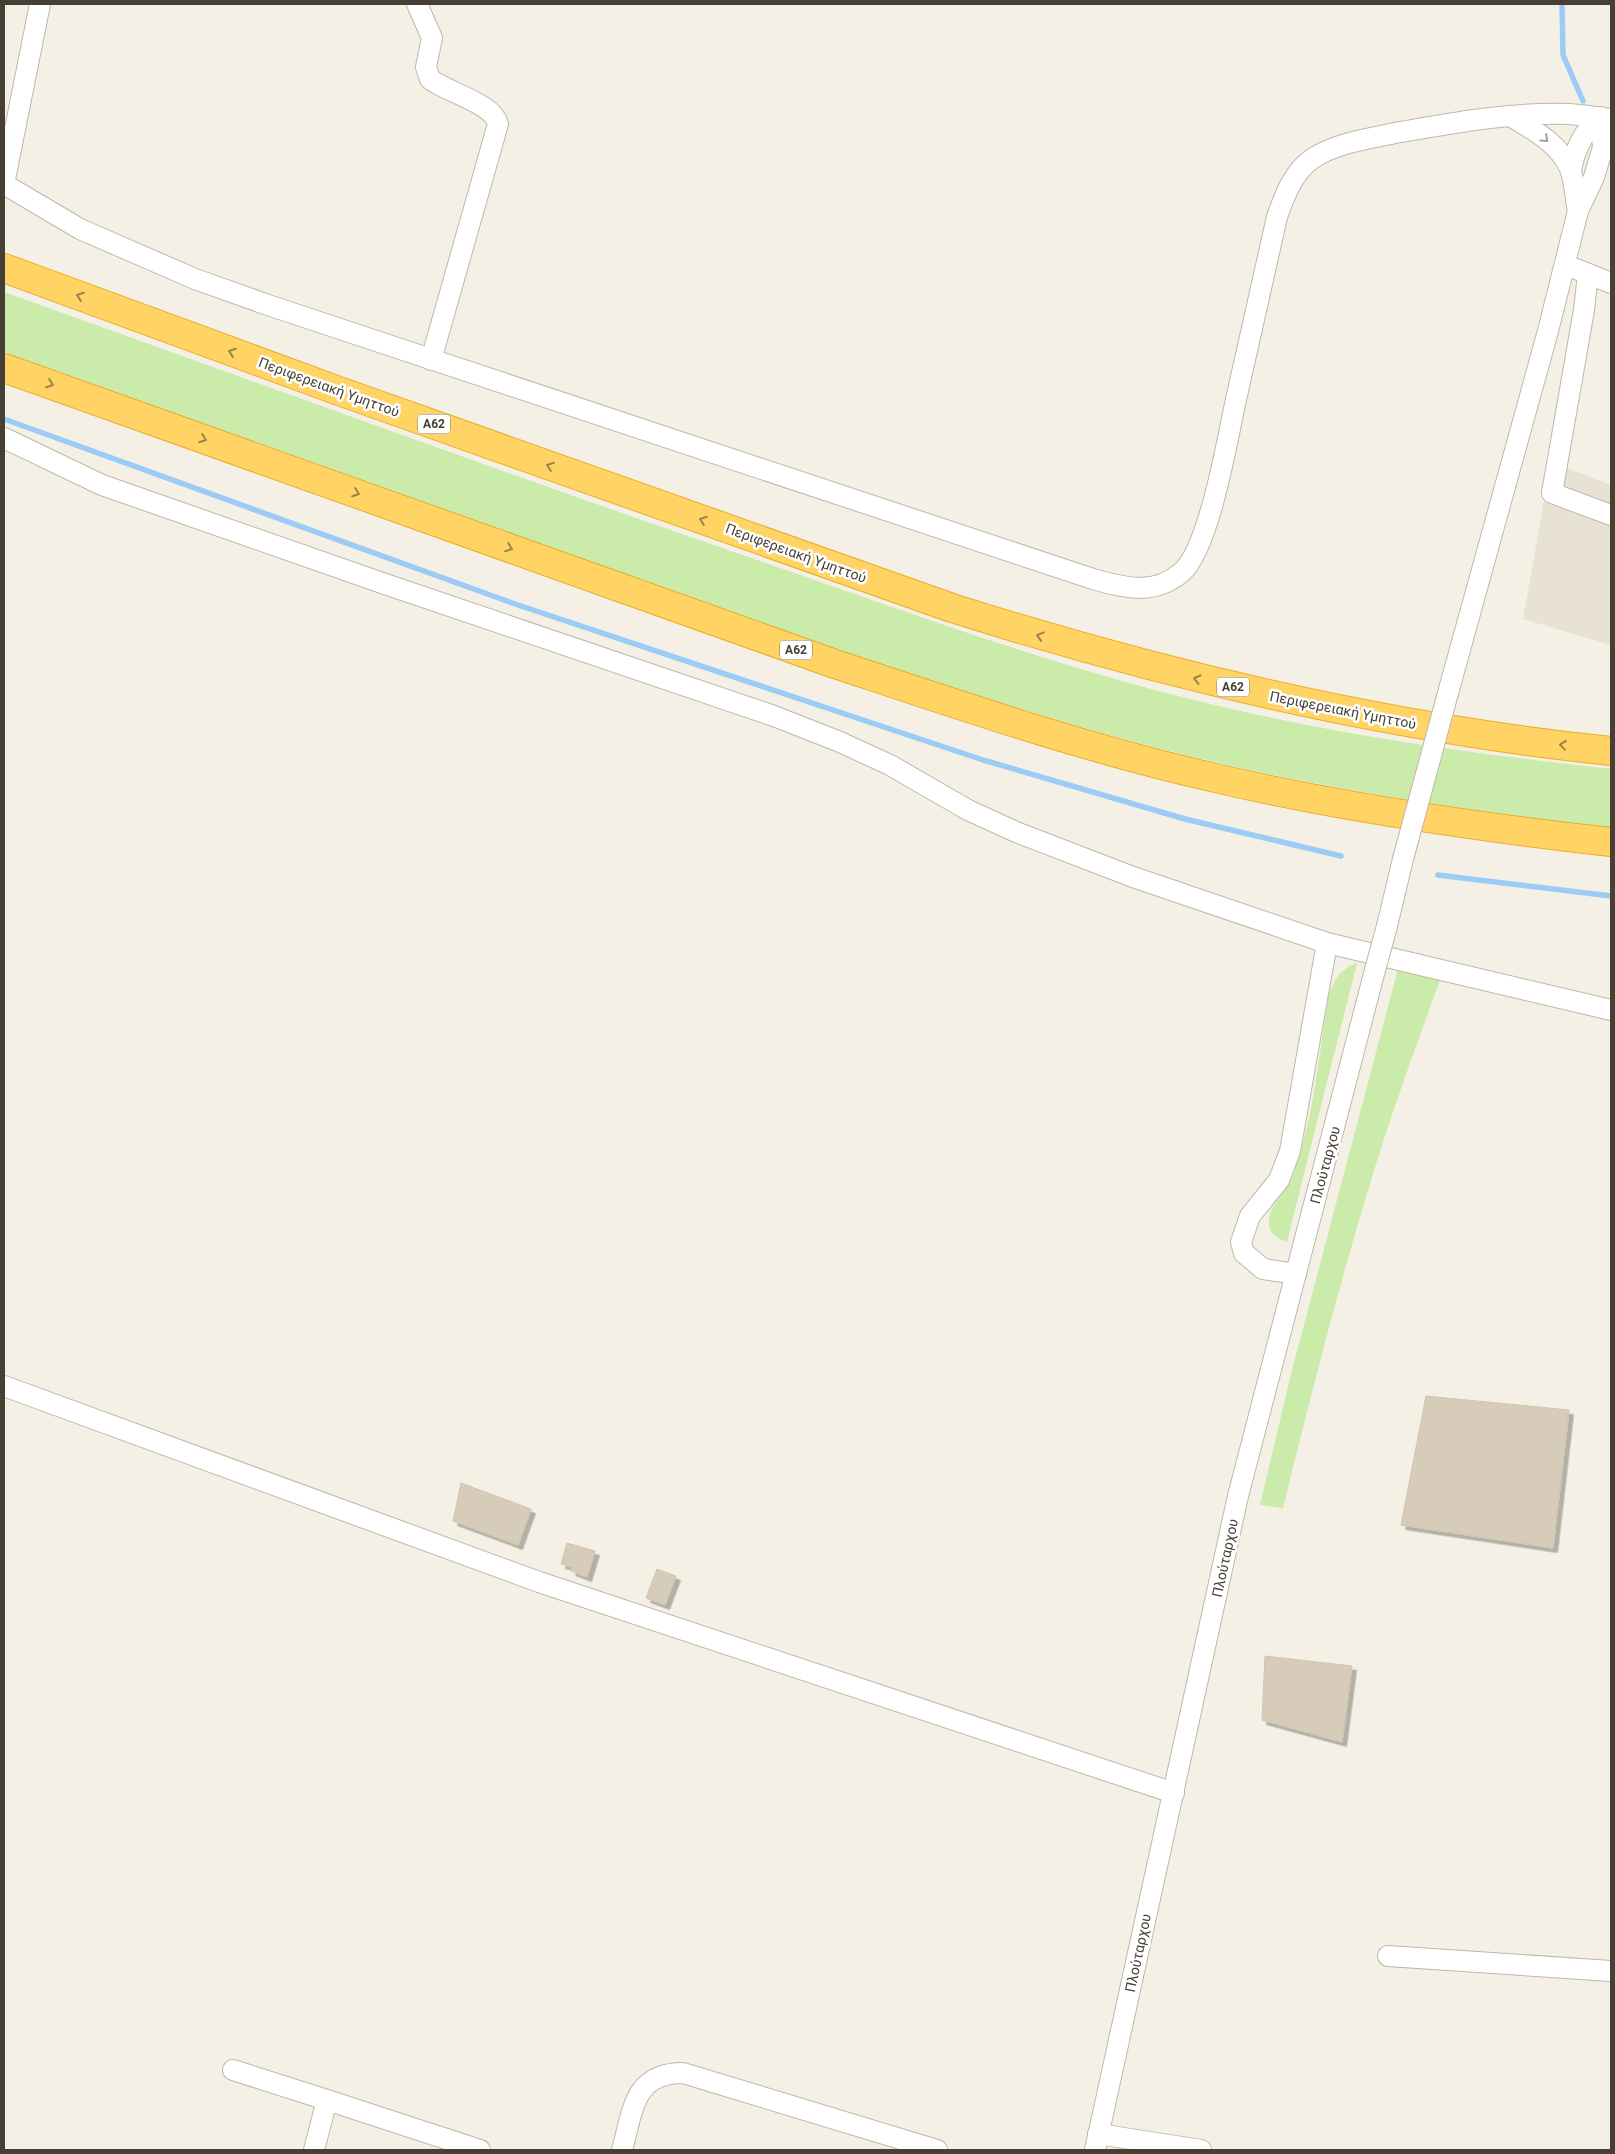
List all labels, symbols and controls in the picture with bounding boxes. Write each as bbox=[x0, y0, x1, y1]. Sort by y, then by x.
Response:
one-way arrow bbox=[1539, 133, 1548, 142]
one-way arrow bbox=[76, 292, 85, 302]
one-way arrow bbox=[229, 348, 237, 358]
street label: Περιφερειακή Υμηττού bbox=[256, 354, 402, 421]
one-way arrow bbox=[45, 378, 53, 388]
road number: Α62 bbox=[418, 414, 450, 434]
one-way arrow bbox=[198, 433, 207, 443]
one-way arrow bbox=[546, 462, 555, 472]
one-way arrow bbox=[351, 487, 360, 497]
one-way arrow bbox=[700, 516, 708, 526]
street label: Περιφερειακή Υμηττού bbox=[723, 520, 869, 587]
one-way arrow bbox=[504, 542, 513, 552]
one-way arrow bbox=[1036, 631, 1044, 641]
road number: Α62 bbox=[780, 640, 812, 660]
one-way arrow bbox=[1193, 674, 1201, 684]
road number: Α62 bbox=[1217, 678, 1249, 696]
street label: Περιφερειακή Υμηττού bbox=[1268, 688, 1418, 733]
one-way arrow bbox=[1558, 740, 1566, 751]
street label: Πλούταρχου bbox=[1307, 1124, 1343, 1206]
street label: Πλούταρχου bbox=[1209, 1517, 1241, 1599]
street label: Πλούταρχου bbox=[1122, 1912, 1154, 1994]

